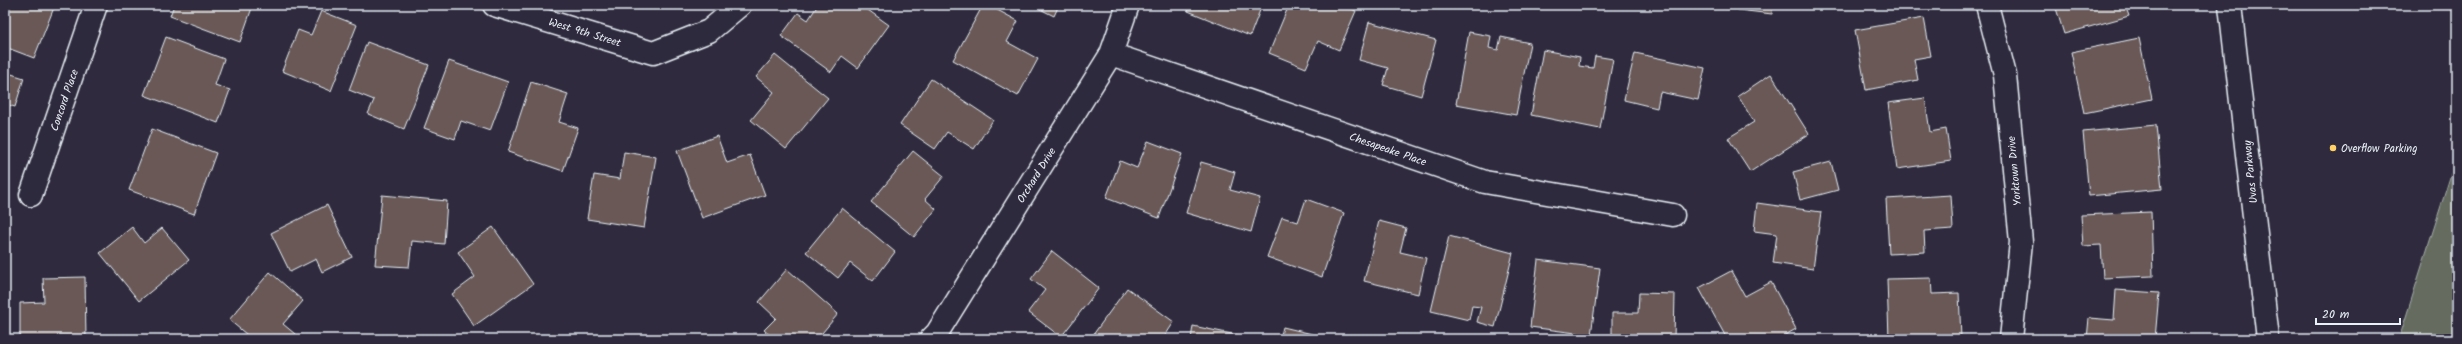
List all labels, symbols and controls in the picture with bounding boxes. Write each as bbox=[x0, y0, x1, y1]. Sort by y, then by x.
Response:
street label: West 9th Street bbox=[546, 13, 624, 53]
street label: Concord Place bbox=[46, 67, 84, 134]
street label: Chesapeake Place bbox=[1347, 128, 1429, 172]
street label: Yorktown Drive bbox=[2003, 135, 2027, 207]
street label: Uvas Parkway bbox=[2239, 139, 2263, 204]
place label: Overflow Parking bbox=[2341, 140, 2417, 158]
marker: Overflow Parking bbox=[2328, 143, 2338, 153]
street label: Orchard Drive bbox=[1013, 144, 1061, 207]
scale bar bbox=[2316, 300, 2400, 326]
text: 20 m bbox=[2322, 305, 2350, 324]

